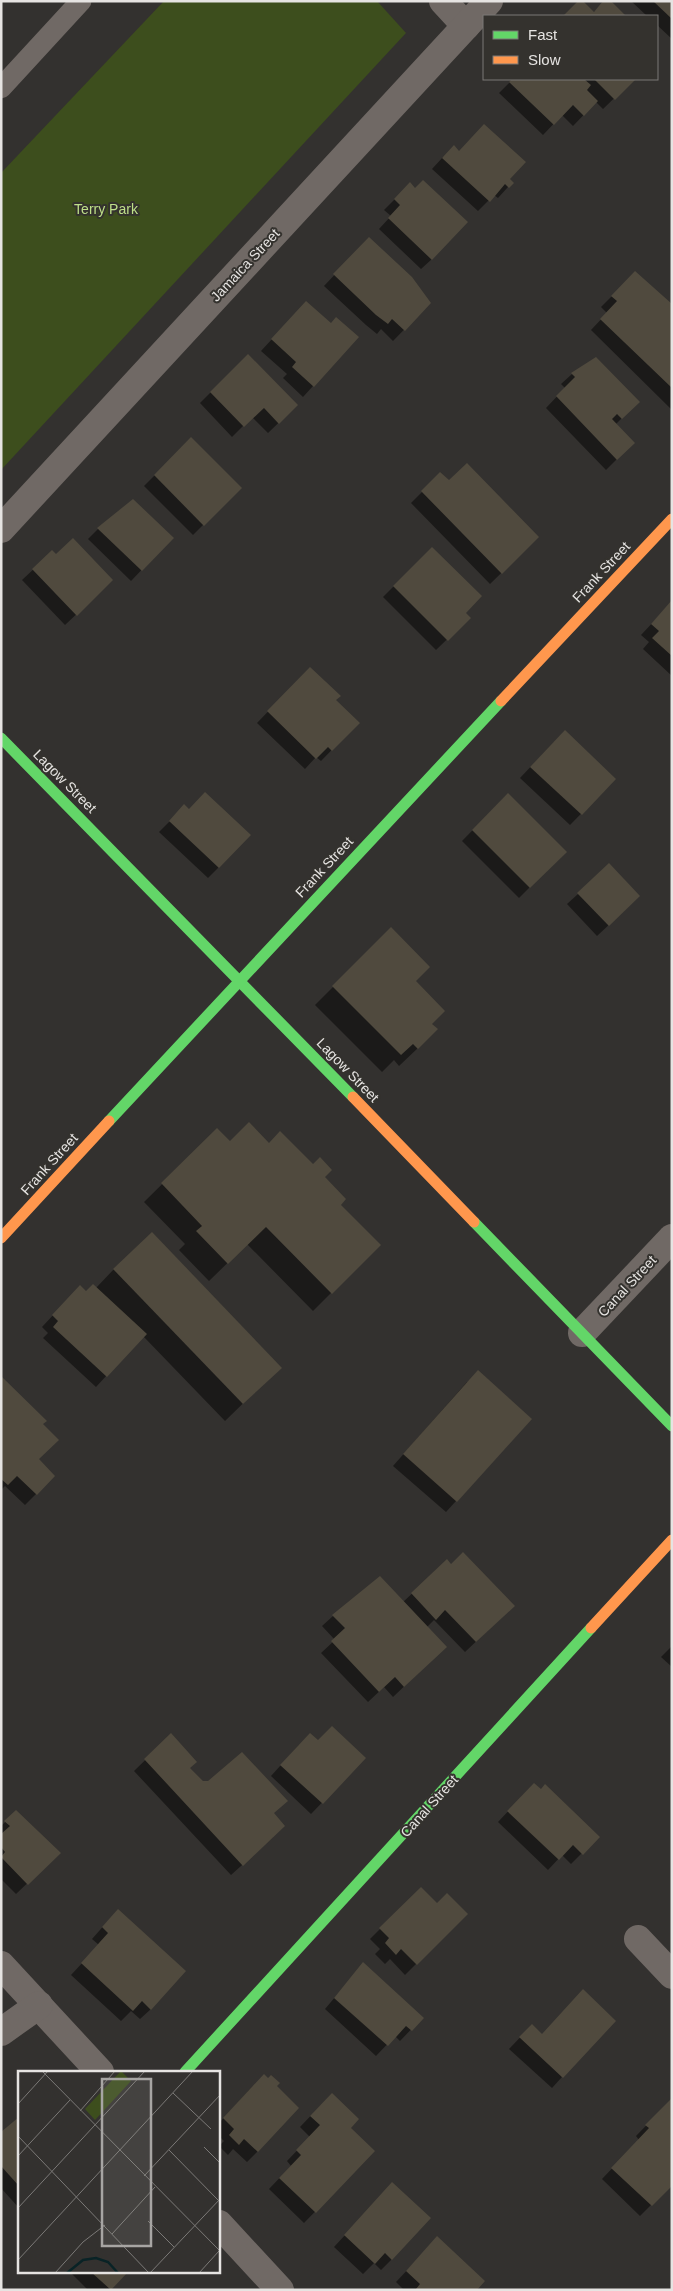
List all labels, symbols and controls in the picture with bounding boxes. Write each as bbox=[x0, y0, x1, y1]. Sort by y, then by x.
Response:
legend bbox=[483, 15, 658, 80]
text: Fast bbox=[528, 26, 558, 43]
text: Slow bbox=[528, 51, 561, 68]
park label: Terry Park bbox=[74, 201, 139, 217]
street label: Jamaica Street bbox=[207, 225, 283, 305]
street label: Frank Street bbox=[569, 538, 633, 606]
street label: Lagow Street bbox=[30, 746, 100, 816]
street label: Frank Street bbox=[292, 833, 356, 901]
street label: Lagow Street bbox=[314, 1035, 382, 1105]
street label: Frank Street bbox=[17, 1130, 81, 1198]
street label: Canal Street bbox=[595, 1252, 659, 1320]
street label: Canal Street bbox=[397, 1772, 461, 1840]
inset map bbox=[18, 2071, 220, 2274]

